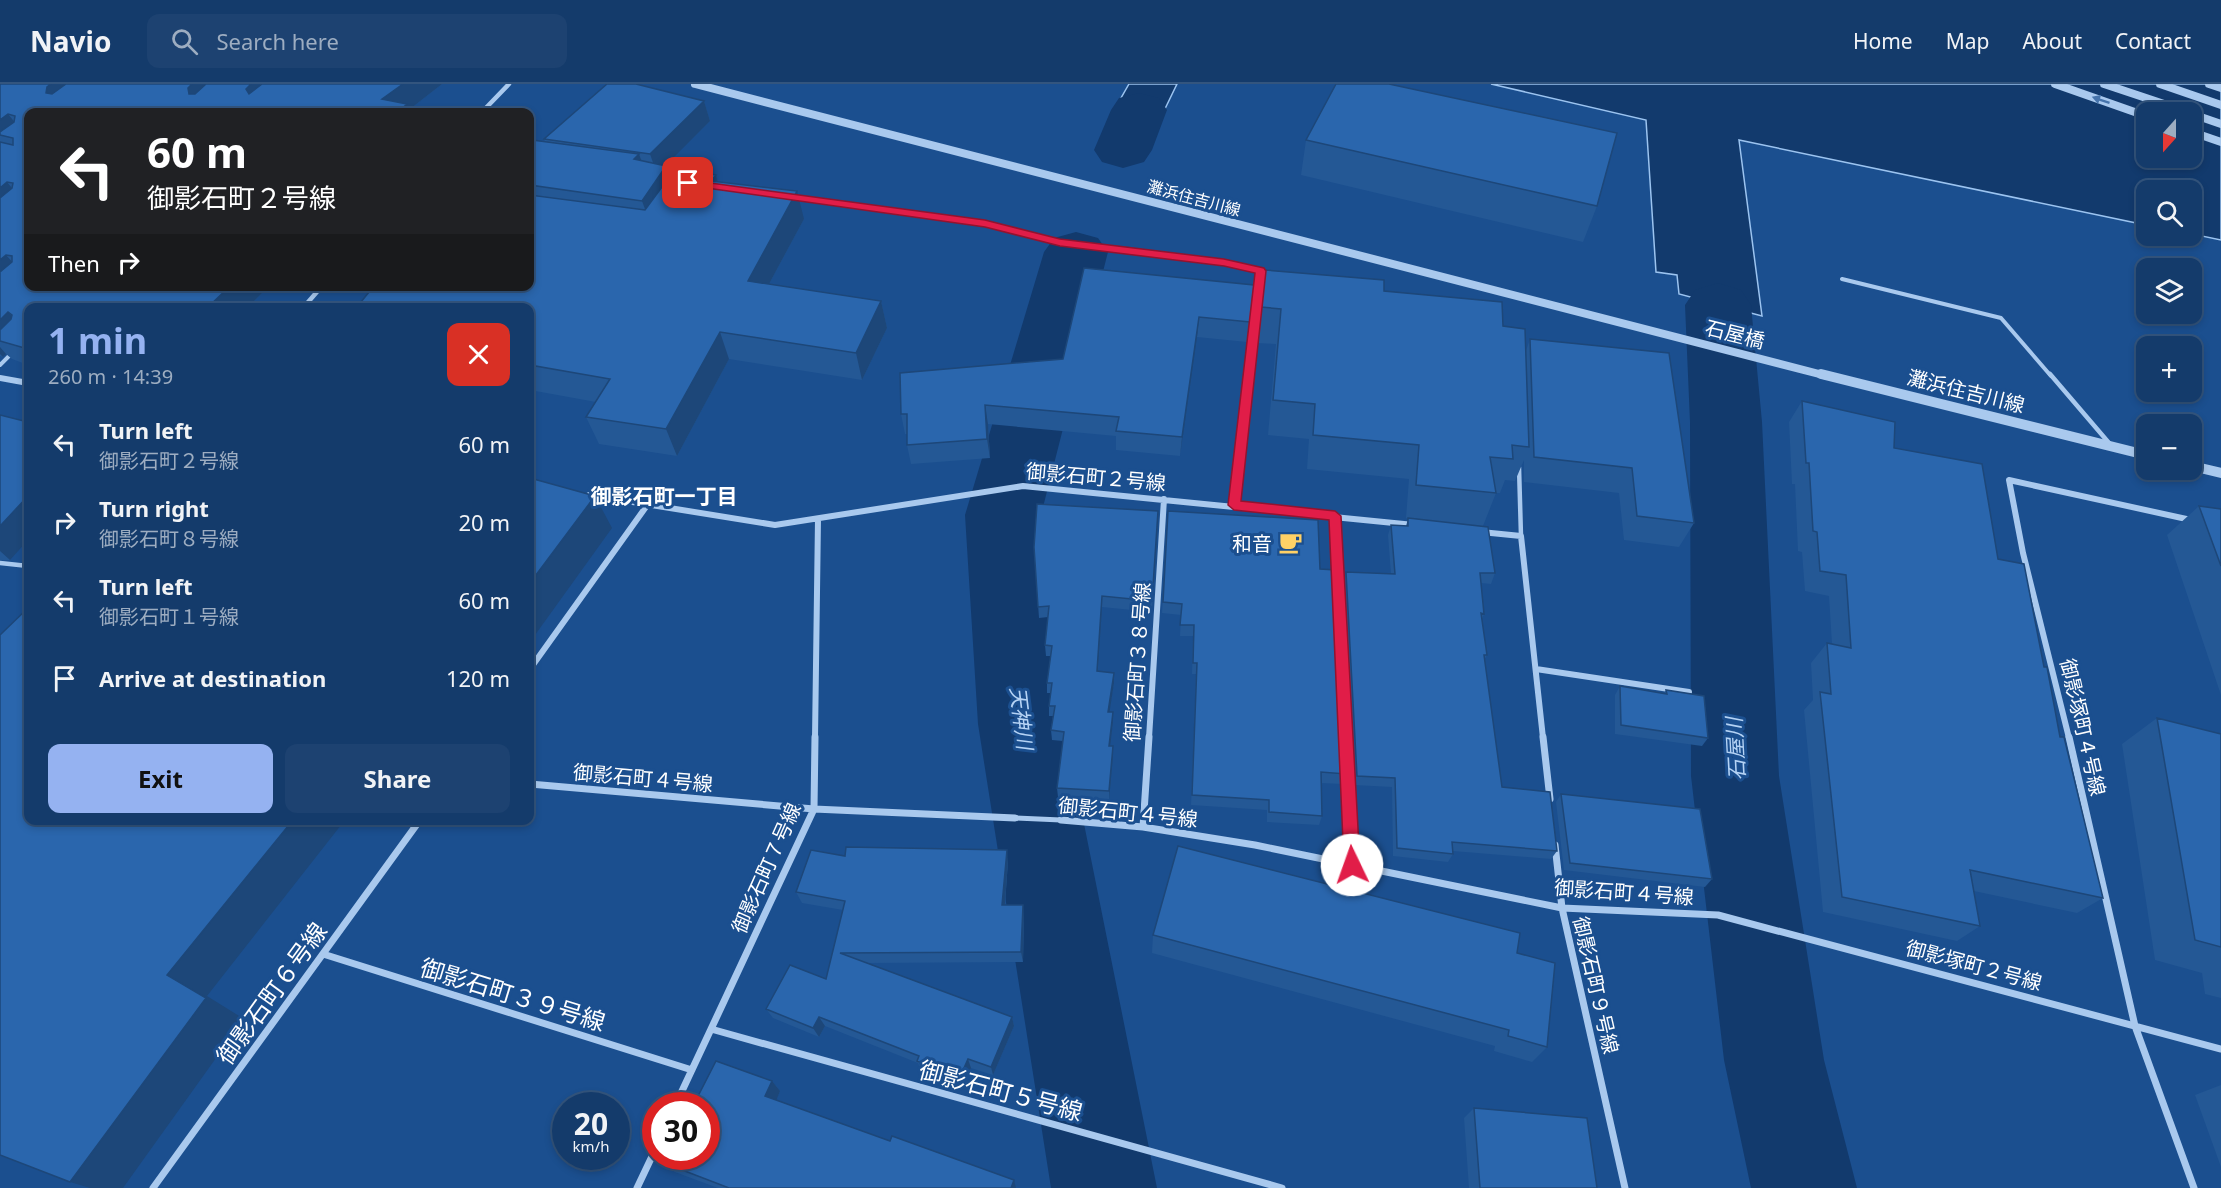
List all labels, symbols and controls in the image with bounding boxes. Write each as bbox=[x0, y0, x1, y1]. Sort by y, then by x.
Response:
search box bbox=[147, 14, 567, 68]
text: Navio bbox=[30, 22, 111, 60]
icon: search bbox=[168, 25, 201, 58]
text: Search here bbox=[216, 26, 339, 56]
text: Home bbox=[1853, 27, 1913, 55]
text: Map bbox=[1946, 27, 1989, 55]
text: About bbox=[2022, 27, 2082, 55]
text: Contact bbox=[2115, 27, 2191, 55]
one-way arrow bbox=[2092, 95, 2110, 105]
north arrow bbox=[2136, 102, 2202, 168]
map controls bbox=[2136, 102, 2202, 480]
text: 60 m bbox=[147, 123, 247, 180]
icon: left bbox=[48, 132, 126, 210]
pin bbox=[662, 157, 713, 208]
icon: arrive bbox=[671, 166, 704, 199]
street label: 灘浜住吉川線 bbox=[1145, 175, 1243, 221]
text: 御影石町２号線 bbox=[147, 179, 336, 216]
button: search bbox=[2136, 180, 2202, 246]
icon: right bbox=[112, 246, 145, 279]
text: Then bbox=[48, 248, 100, 278]
button: layers bbox=[2136, 258, 2202, 324]
street label: 石屋橋 bbox=[1703, 314, 1767, 354]
text: 1 min bbox=[48, 316, 147, 365]
button: close bbox=[447, 323, 510, 386]
button: + bbox=[2136, 336, 2202, 402]
text: 260 m · 14:39 bbox=[48, 363, 173, 390]
street label: 灘浜住吉川線 bbox=[1905, 363, 2027, 419]
button: − bbox=[2136, 414, 2202, 480]
text: Turn left bbox=[99, 415, 193, 445]
icon: left bbox=[48, 428, 81, 461]
text: 60 m bbox=[459, 429, 510, 459]
text: 御影石町２号線 bbox=[99, 447, 239, 474]
street label: 御影石町２号線 bbox=[1025, 457, 1167, 497]
district label: 御影石町一丁目 bbox=[591, 482, 738, 510]
text: Turn right bbox=[99, 493, 209, 523]
icon: right bbox=[48, 506, 81, 539]
text: 20 m bbox=[459, 507, 510, 537]
text: 御影石町８号線 bbox=[99, 525, 239, 552]
place label: 和音 bbox=[1232, 530, 1272, 557]
cafe icon: 和音 bbox=[1277, 530, 1303, 556]
text: Turn left bbox=[99, 571, 193, 601]
street label: 御影石町３８号線 bbox=[1118, 581, 1156, 743]
icon: left bbox=[48, 584, 81, 617]
text: 60 m bbox=[459, 585, 510, 615]
text: 御影石町１号線 bbox=[99, 603, 239, 630]
street label: 御影塚町４号線 bbox=[2054, 656, 2112, 798]
icon: arrive bbox=[48, 662, 81, 695]
text: Arrive at destination bbox=[99, 663, 326, 693]
text: 120 m bbox=[446, 663, 510, 693]
water label: 天神川 bbox=[1004, 685, 1040, 753]
water label: 石屋川 bbox=[1719, 715, 1751, 781]
button: Exit bbox=[48, 744, 273, 813]
button: Share bbox=[285, 744, 510, 813]
street label: 御影石町４号線 bbox=[572, 758, 714, 798]
street label: 御影石町４号線 bbox=[1057, 791, 1199, 833]
street label: 御影石町７号線 bbox=[725, 799, 807, 937]
position arrow bbox=[1320, 833, 1384, 897]
street label: 御影石町４号線 bbox=[1553, 874, 1695, 910]
street label: 御影石町９号線 bbox=[1567, 914, 1625, 1056]
street label: 御影石町６号線 bbox=[208, 915, 334, 1071]
street label: 御影塚町２号線 bbox=[1903, 934, 2045, 996]
street label: 御影石町３９号線 bbox=[416, 950, 610, 1038]
street label: 御影石町５号線 bbox=[916, 1052, 1086, 1128]
speed limit sign: 30 bbox=[642, 1092, 720, 1170]
text: 20 bbox=[574, 1103, 608, 1144]
text: km/h bbox=[573, 1136, 609, 1156]

